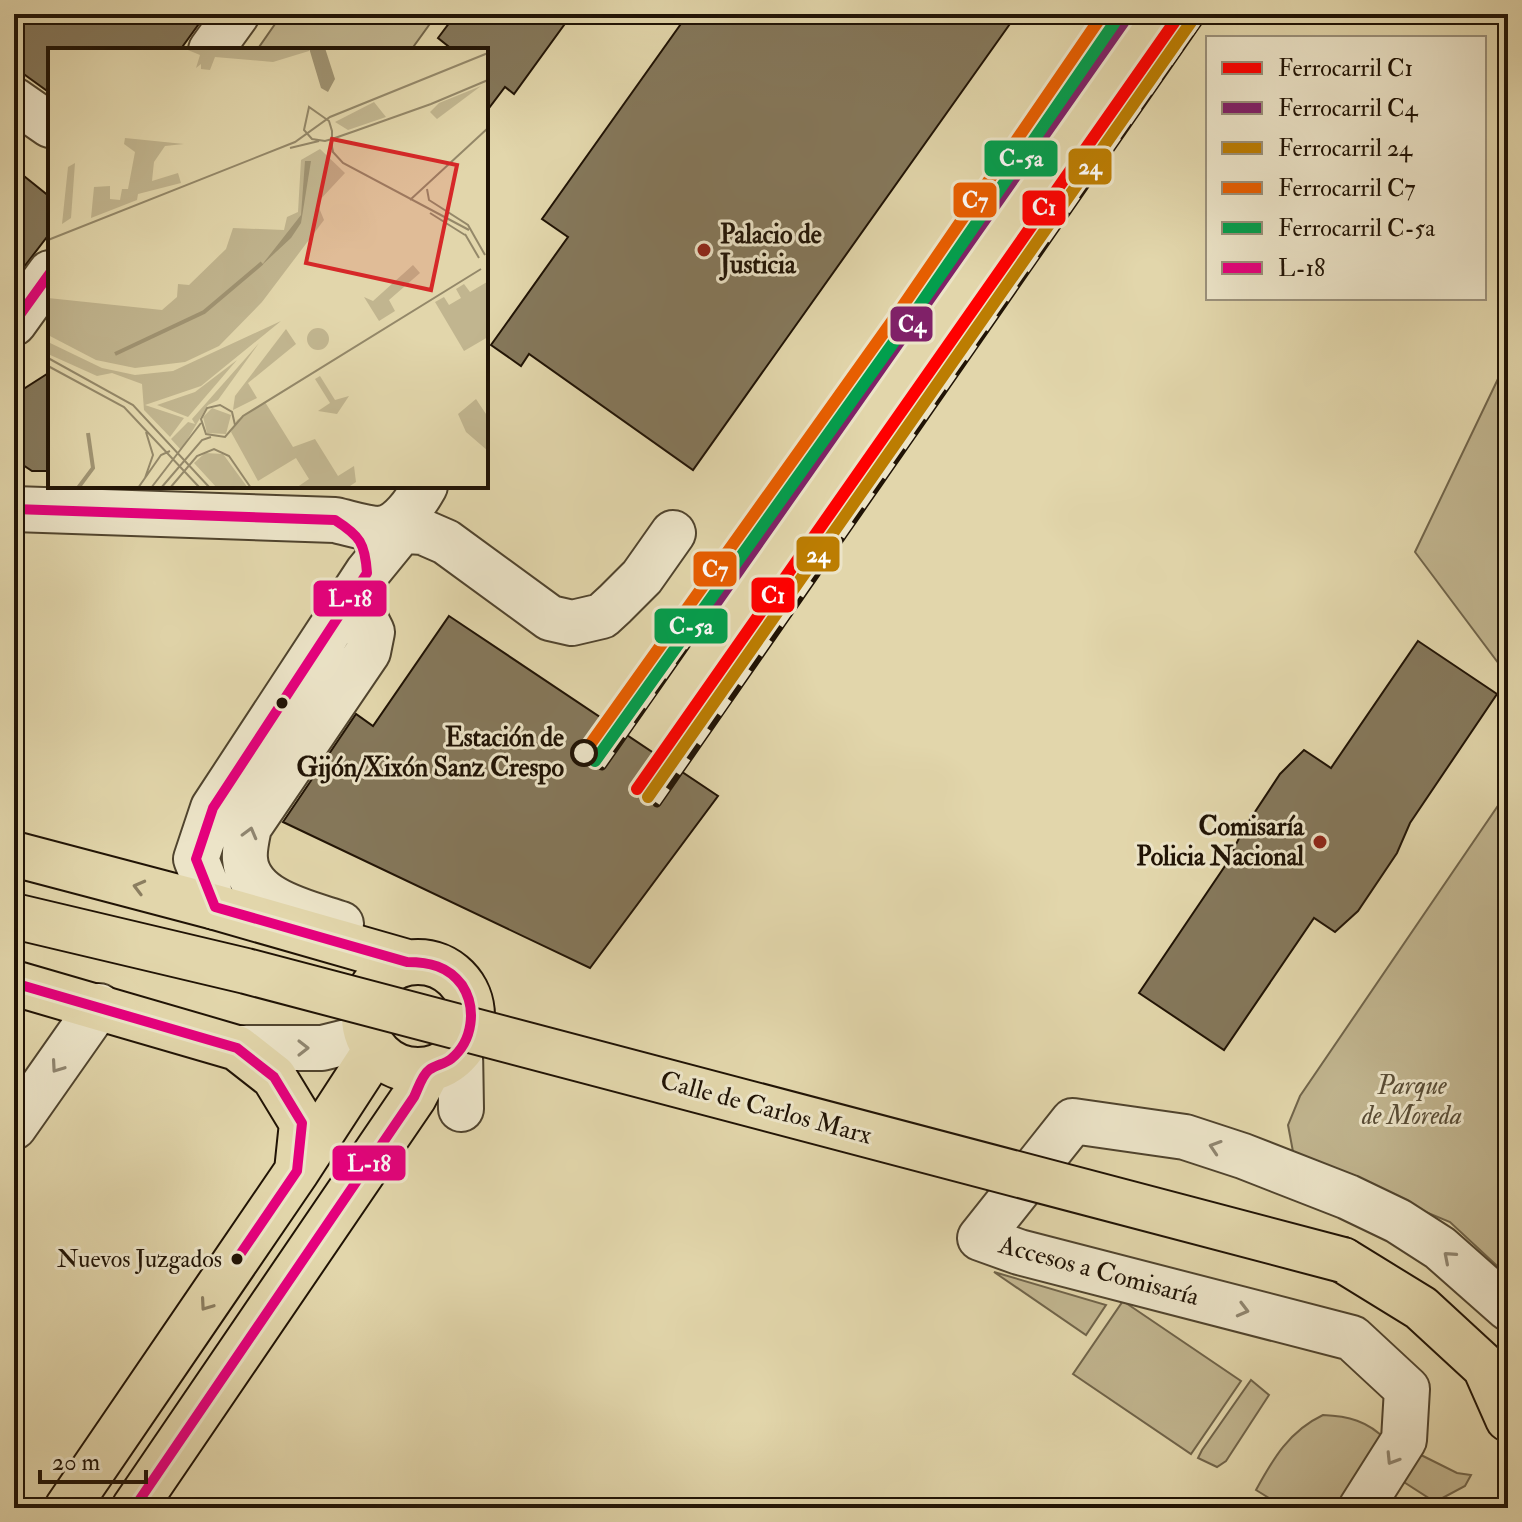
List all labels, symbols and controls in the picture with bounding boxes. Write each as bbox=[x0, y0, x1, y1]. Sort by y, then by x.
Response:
legend bbox=[1206, 36, 1486, 300]
inset map bbox=[48, 48, 488, 488]
text: Ferrocarril C1 bbox=[1278, 53, 1413, 84]
text: Ferrocarril C4 bbox=[1278, 93, 1418, 124]
text: Ferrocarril 24 bbox=[1278, 133, 1413, 164]
line badge: C-5a bbox=[983, 139, 1059, 178]
text: C-5a bbox=[999, 145, 1044, 173]
line badge: 24 bbox=[1067, 147, 1113, 186]
text: 24 bbox=[1078, 153, 1104, 181]
text: Ferrocarril C7 bbox=[1278, 173, 1415, 204]
line badge: C7 bbox=[952, 181, 998, 219]
text: C7 bbox=[962, 187, 989, 215]
line badge: C1 bbox=[1021, 189, 1067, 227]
text: C1 bbox=[1032, 194, 1056, 222]
text: Ferrocarril C-5a bbox=[1278, 213, 1436, 244]
place label: Palacio de Justicia bbox=[718, 219, 822, 281]
marker: Palacio de Justicia bbox=[695, 241, 713, 259]
text: L-18 bbox=[1278, 253, 1325, 284]
line badge: C4 bbox=[889, 305, 934, 343]
text: C4 bbox=[898, 311, 928, 339]
line badge: 24 bbox=[795, 535, 841, 573]
text: 24 bbox=[806, 541, 832, 569]
line badge: C7 bbox=[692, 550, 738, 588]
text: C7 bbox=[702, 556, 729, 584]
line badge: C1 bbox=[750, 576, 796, 614]
line badge: L-18 bbox=[312, 579, 388, 618]
text: C1 bbox=[761, 582, 785, 610]
text: L-18 bbox=[328, 585, 372, 613]
line badge: C-5a bbox=[653, 607, 729, 645]
text: C-5a bbox=[669, 613, 714, 641]
unlabelled marker bbox=[274, 695, 290, 711]
place label: Estación de Gijón/Xixón Sanz Crespo bbox=[296, 722, 564, 785]
marker: Estación de Gijón/Xixón Sanz Crespo bbox=[571, 740, 597, 766]
place label: Comisaría Policia Nacional bbox=[1136, 811, 1305, 873]
one-way arrow bbox=[240, 826, 257, 840]
marker: Comisaría Policia Nacional bbox=[1311, 833, 1329, 851]
one-way arrow bbox=[133, 879, 147, 896]
one-way arrow bbox=[297, 1039, 310, 1057]
one-way arrow bbox=[52, 1058, 66, 1072]
street label: Calle de Carlos Marx bbox=[657, 1064, 876, 1152]
park label: Parque de Moreda bbox=[1361, 1070, 1462, 1132]
one-way arrow bbox=[1209, 1140, 1223, 1156]
line badge: L-18 bbox=[331, 1144, 407, 1182]
text: L-18 bbox=[347, 1150, 391, 1178]
street label: Accesos a Comisaría bbox=[994, 1229, 1203, 1313]
place label: Nuevos Juzgados bbox=[57, 1244, 222, 1275]
marker: Nuevos Juzgados bbox=[229, 1251, 245, 1267]
one-way arrow bbox=[1444, 1252, 1459, 1266]
one-way arrow bbox=[200, 1296, 215, 1310]
one-way arrow bbox=[1236, 1301, 1250, 1318]
scale bar bbox=[40, 1434, 146, 1484]
text: 20 m bbox=[52, 1447, 101, 1478]
one-way arrow bbox=[1386, 1450, 1401, 1465]

